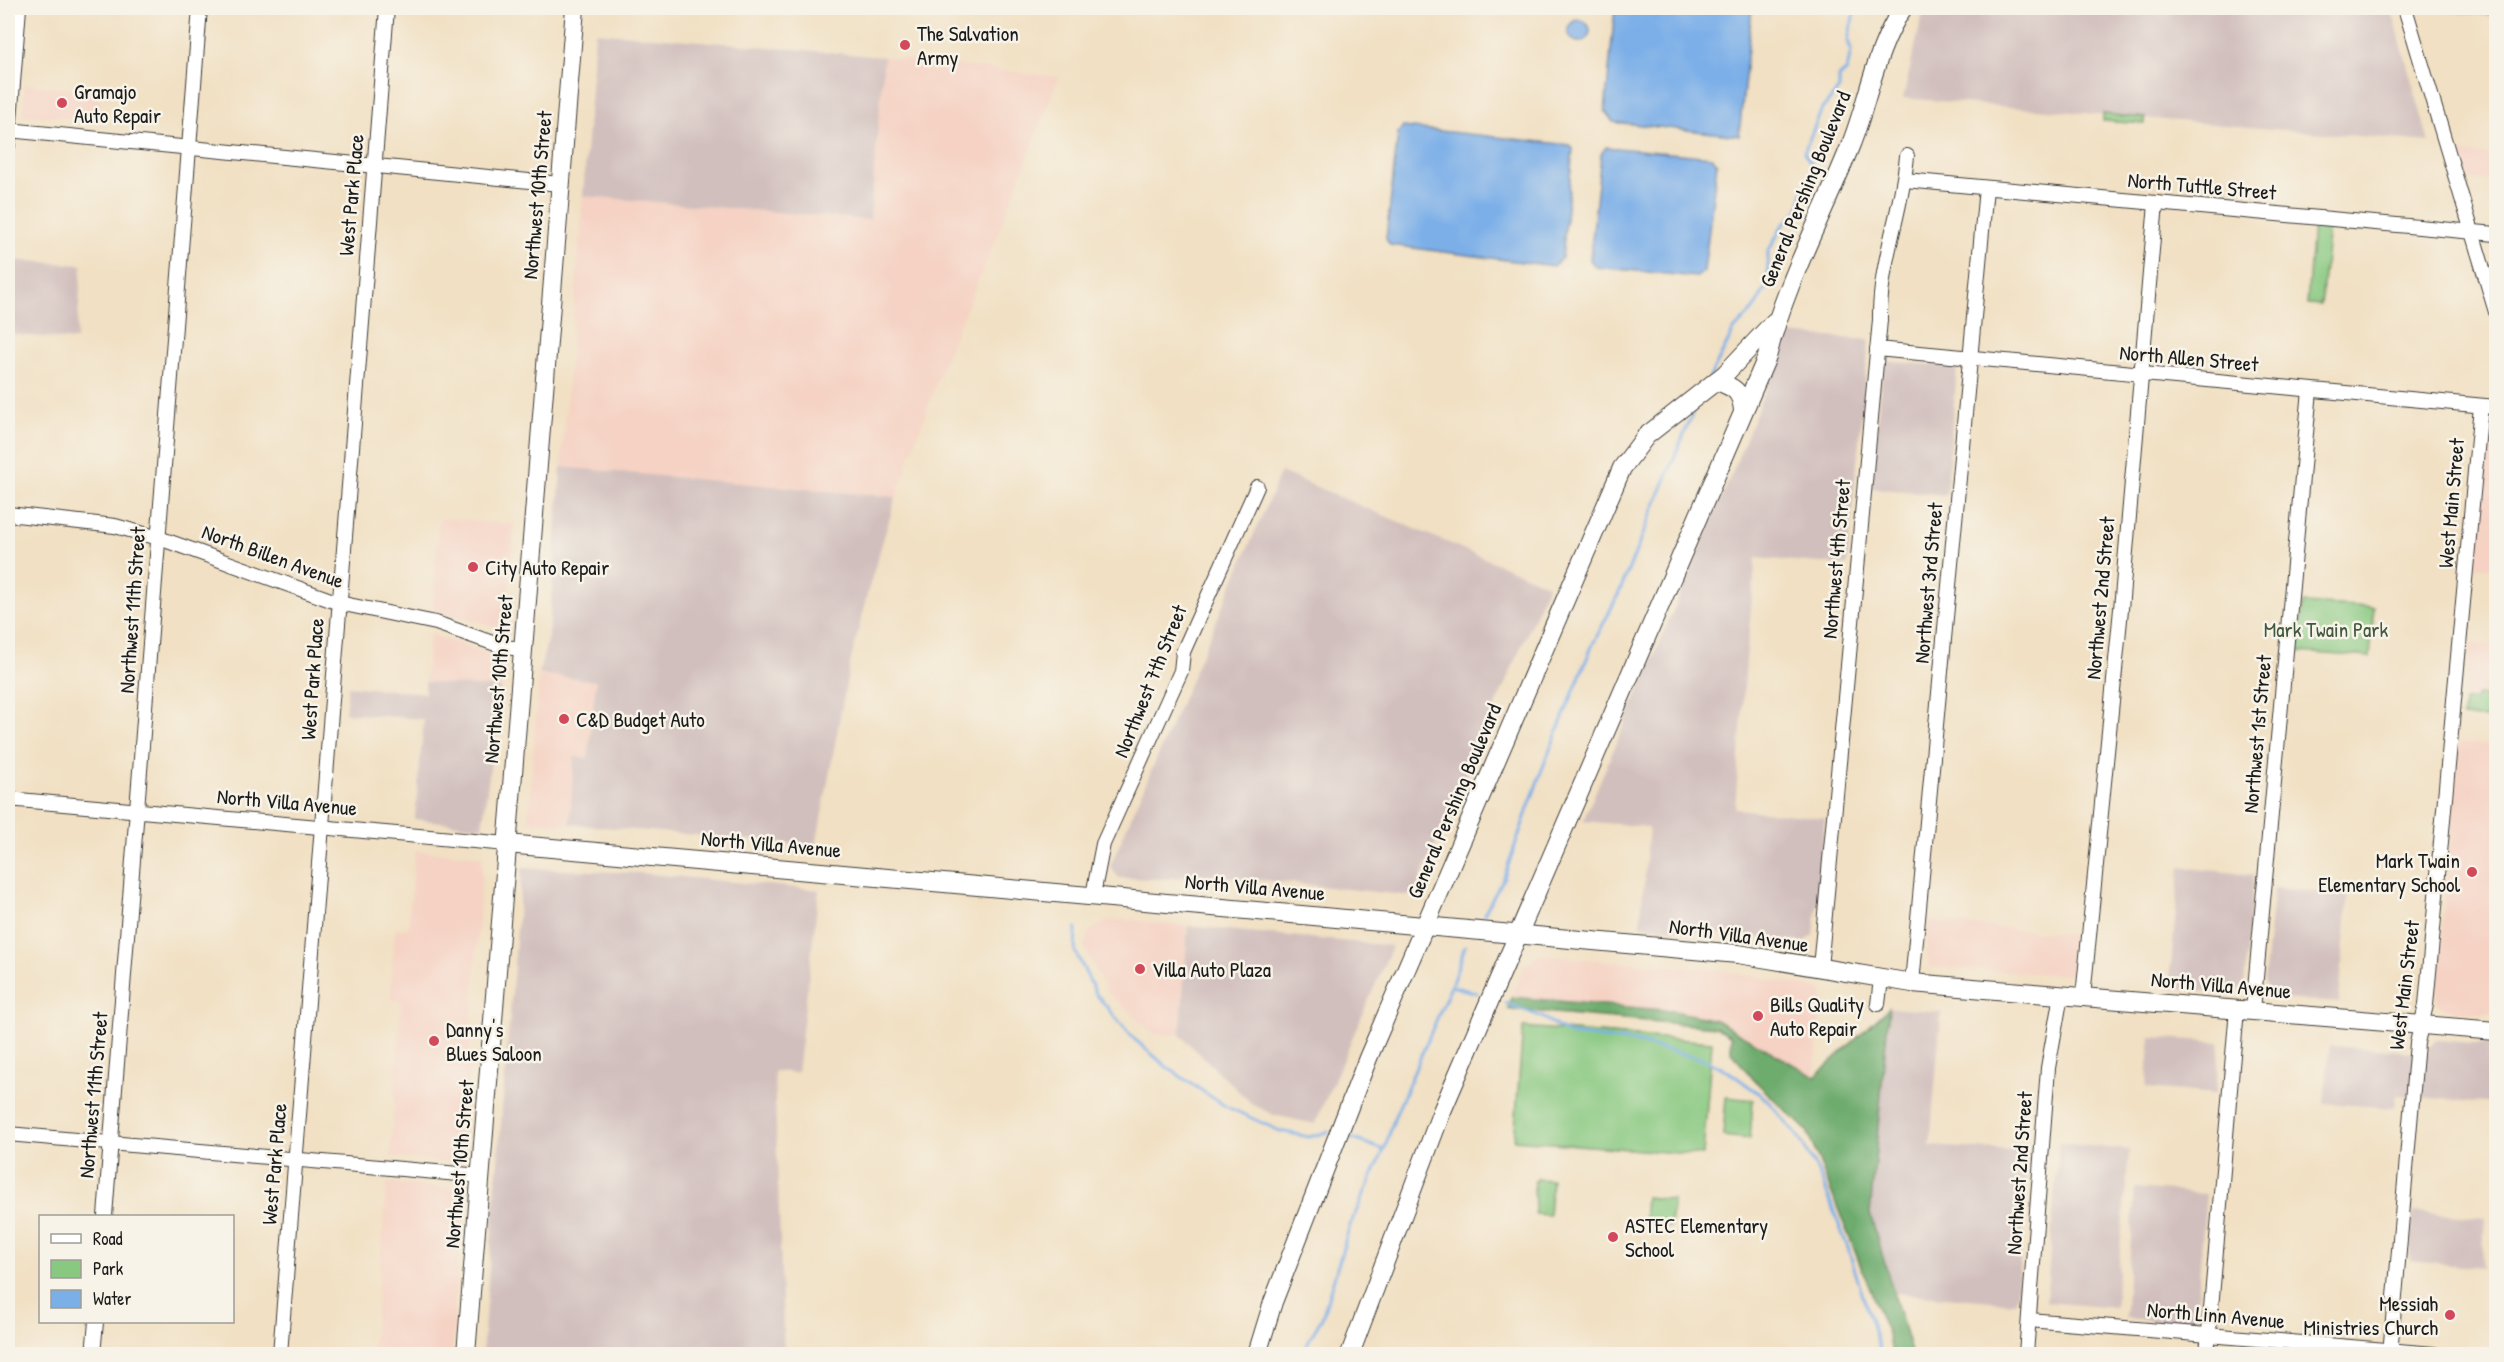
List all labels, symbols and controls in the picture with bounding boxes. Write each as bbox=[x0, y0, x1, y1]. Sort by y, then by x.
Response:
place label: The Salvation Army bbox=[917, 19, 1019, 72]
marker: The Salvation Army bbox=[898, 38, 912, 52]
place label: Gramajo Auto Repair bbox=[74, 77, 161, 130]
street label: General Pershing Boulevard bbox=[1752, 87, 1858, 291]
marker: Gramajo Auto Repair bbox=[55, 96, 69, 110]
street label: Northwest 10th Street bbox=[515, 109, 559, 280]
street label: West Park Place bbox=[331, 133, 371, 257]
street label: North Tuttle Street bbox=[2127, 165, 2278, 207]
street label: North Allen Street bbox=[2118, 337, 2260, 379]
street label: West Main Street bbox=[2431, 436, 2471, 569]
street label: Northwest 4th Street bbox=[1815, 477, 1857, 640]
street label: Northwest 3rd Street bbox=[1907, 501, 1950, 665]
street label: Northwest 2nd Street bbox=[2078, 515, 2122, 681]
street label: North Billen Avenue bbox=[198, 517, 348, 595]
street label: Northwest 11th Street bbox=[112, 525, 152, 694]
place label: City Auto Repair bbox=[485, 553, 609, 582]
marker: City Auto Repair bbox=[466, 560, 480, 574]
street label: Northwest 10th Street bbox=[476, 593, 520, 764]
street label: Northwest 7th Street bbox=[1106, 600, 1194, 762]
park label: Mark Twain Park bbox=[2264, 615, 2388, 644]
street label: West Park Place bbox=[293, 617, 331, 741]
street label: Northwest 1st Street bbox=[2236, 653, 2278, 814]
street label: General Pershing Boulevard bbox=[1400, 699, 1508, 903]
place label: C&D Budget Auto bbox=[576, 705, 705, 734]
marker: C&D Budget Auto bbox=[557, 712, 571, 726]
street label: North Villa Avenue bbox=[216, 781, 358, 823]
street label: North Villa Avenue bbox=[700, 823, 842, 865]
place label: Mark Twain Elementary School bbox=[2318, 846, 2460, 899]
marker: Mark Twain Elementary School bbox=[2465, 865, 2479, 879]
street label: North Villa Avenue bbox=[1184, 866, 1326, 908]
street label: North Villa Avenue bbox=[1667, 911, 1811, 959]
street label: West Main Street bbox=[2382, 918, 2426, 1051]
place label: Villa Auto Plaza bbox=[1152, 955, 1271, 984]
marker: Villa Auto Plaza bbox=[1133, 962, 1147, 976]
street label: North Villa Avenue bbox=[2150, 964, 2292, 1006]
place label: Bills Quality Auto Repair bbox=[1770, 990, 1864, 1043]
marker: Bills Quality Auto Repair bbox=[1751, 1009, 1765, 1023]
street label: Northwest 11th Street bbox=[71, 1010, 115, 1179]
place label: Danny's Blues Saloon bbox=[446, 1015, 542, 1068]
marker: Danny's Blues Saloon bbox=[427, 1034, 441, 1048]
street label: Northwest 10th Street bbox=[437, 1078, 481, 1249]
street label: Northwest 2nd Street bbox=[1999, 1090, 2039, 1255]
street label: West Park Place bbox=[254, 1102, 294, 1226]
place label: ASTEC Elementary School bbox=[1625, 1211, 1768, 1264]
legend bbox=[39, 1215, 234, 1323]
text: Road bbox=[93, 1226, 123, 1251]
marker: ASTEC Elementary School bbox=[1606, 1230, 1620, 1244]
text: Park bbox=[93, 1256, 124, 1281]
text: Water bbox=[93, 1286, 131, 1311]
place label: Messiah Ministries Church bbox=[2303, 1289, 2438, 1342]
street label: North Linn Avenue bbox=[2146, 1295, 2286, 1335]
marker: Messiah Ministries Church bbox=[2443, 1308, 2457, 1322]

